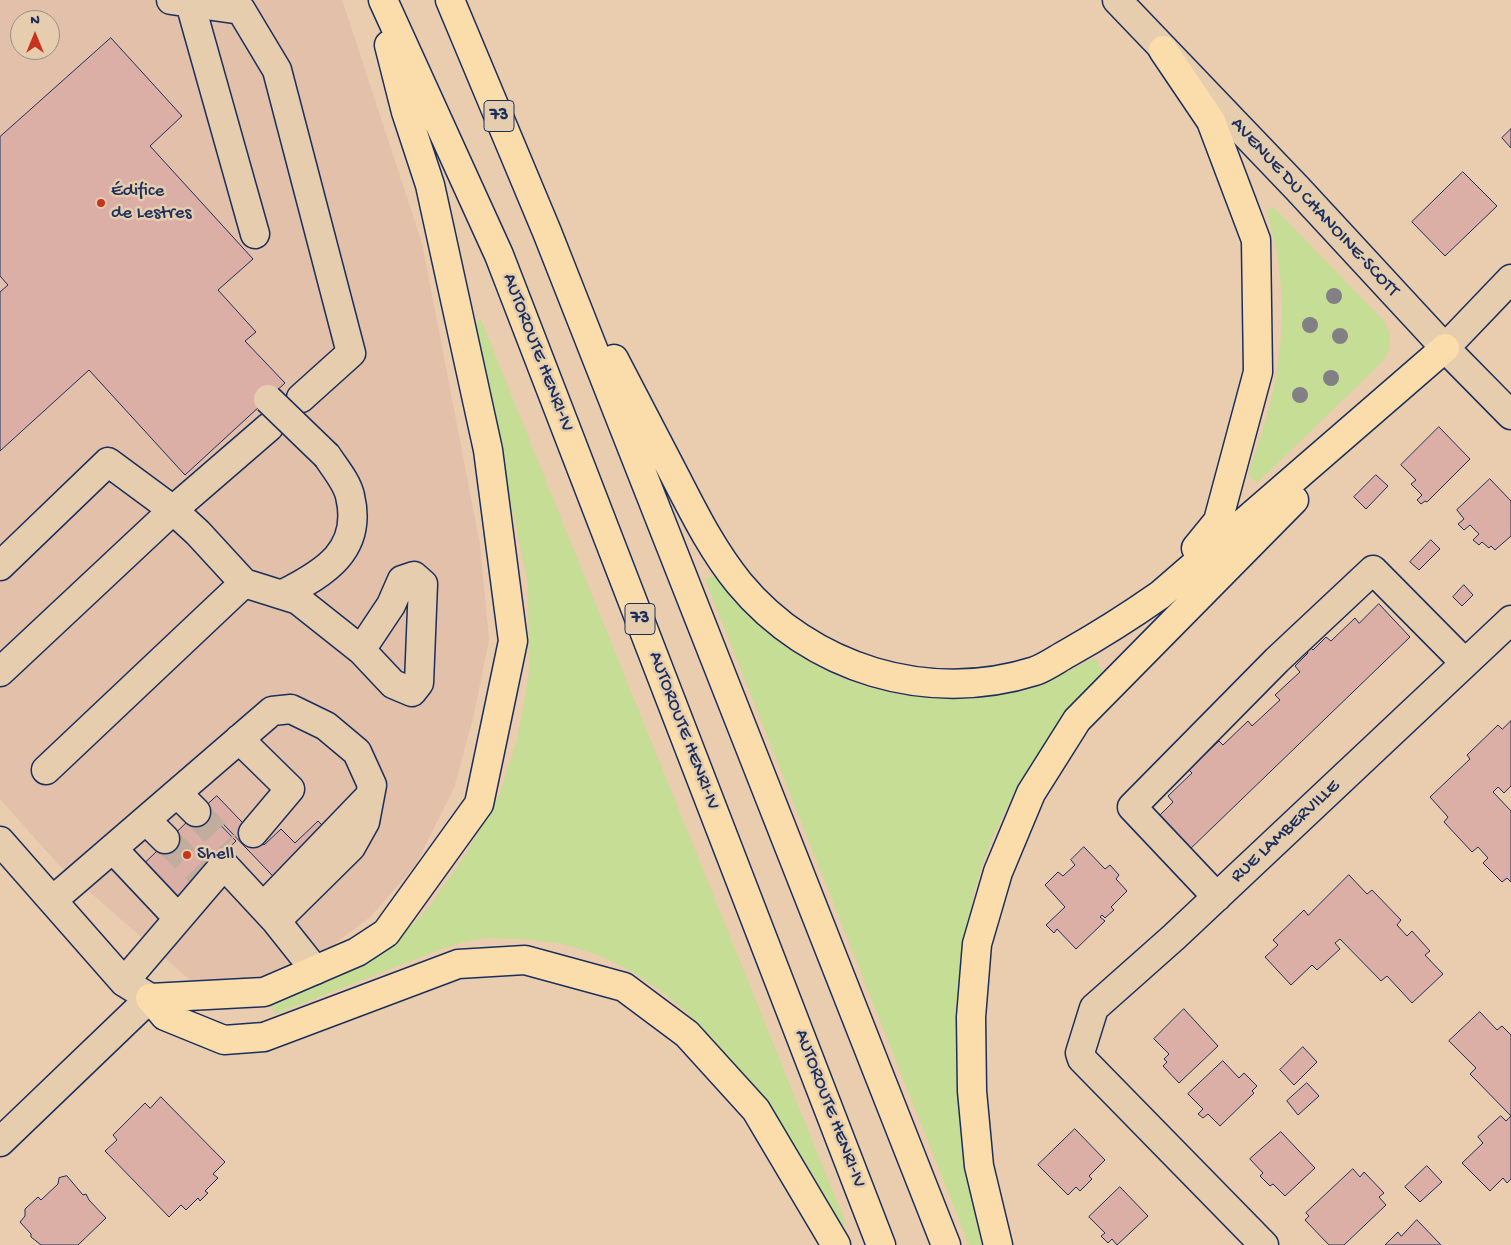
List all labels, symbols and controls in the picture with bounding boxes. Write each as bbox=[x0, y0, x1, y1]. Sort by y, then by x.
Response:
north arrow bbox=[10, 10, 60, 60]
text: N bbox=[30, 12, 40, 29]
road number: 73 bbox=[484, 100, 514, 132]
street label: AVENUE DU CHANOINE-SCOTT bbox=[1225, 113, 1403, 303]
place label: Édifice de Lestres bbox=[111, 181, 191, 225]
marker: Édifice de Lestres bbox=[95, 197, 107, 209]
street label: AUTOROUTE HENRI-IV bbox=[496, 271, 578, 435]
road number: 73 bbox=[625, 604, 655, 634]
street label: AUTOROUTE HENRI-IV bbox=[642, 649, 724, 813]
street label: RUE LAMBERVILLE bbox=[1227, 776, 1345, 888]
place label: Shell bbox=[197, 844, 234, 866]
marker: Shell bbox=[181, 849, 193, 861]
street label: AUTOROUTE HENRI-IV bbox=[788, 1027, 870, 1191]

